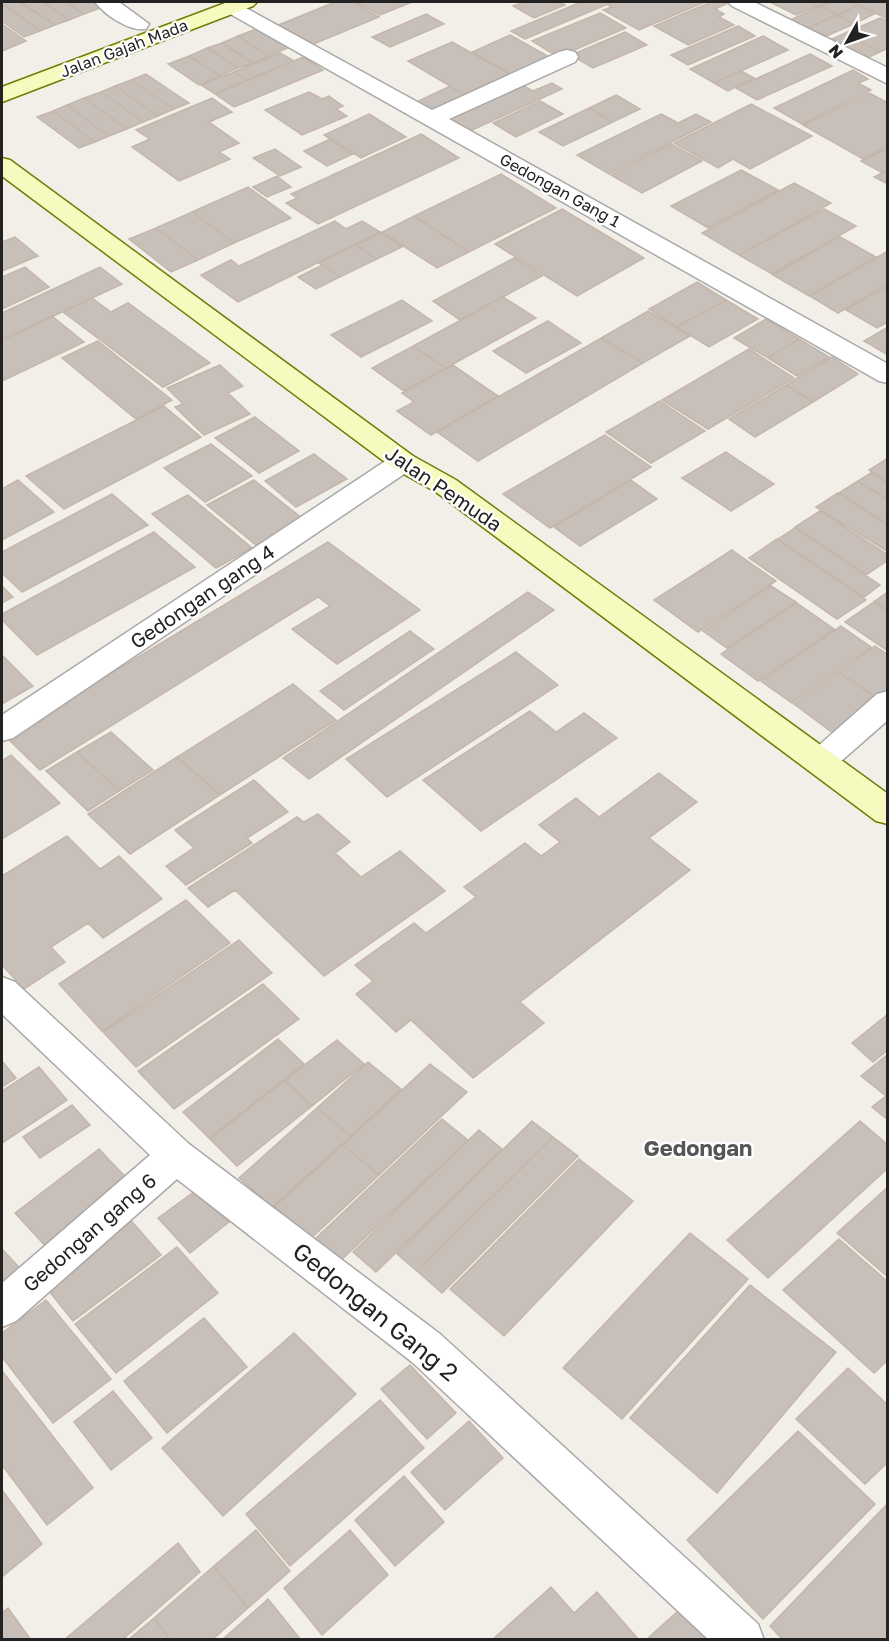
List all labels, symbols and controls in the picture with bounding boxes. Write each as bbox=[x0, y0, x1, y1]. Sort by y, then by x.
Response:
north arrow bbox=[817, 12, 877, 72]
street label: Jalan Gajah Mada bbox=[57, 14, 191, 82]
text: N bbox=[824, 41, 847, 63]
street label: Gedongan Gang 1 bbox=[496, 149, 624, 231]
street label: Jalan Pemuda bbox=[381, 440, 507, 536]
street label: Gedongan gang 4 bbox=[125, 539, 279, 653]
district label: Gedongan bbox=[644, 1134, 752, 1161]
street label: Gedongan gang 6 bbox=[18, 1168, 160, 1296]
street label: Gedongan Gang 2 bbox=[288, 1236, 464, 1386]

